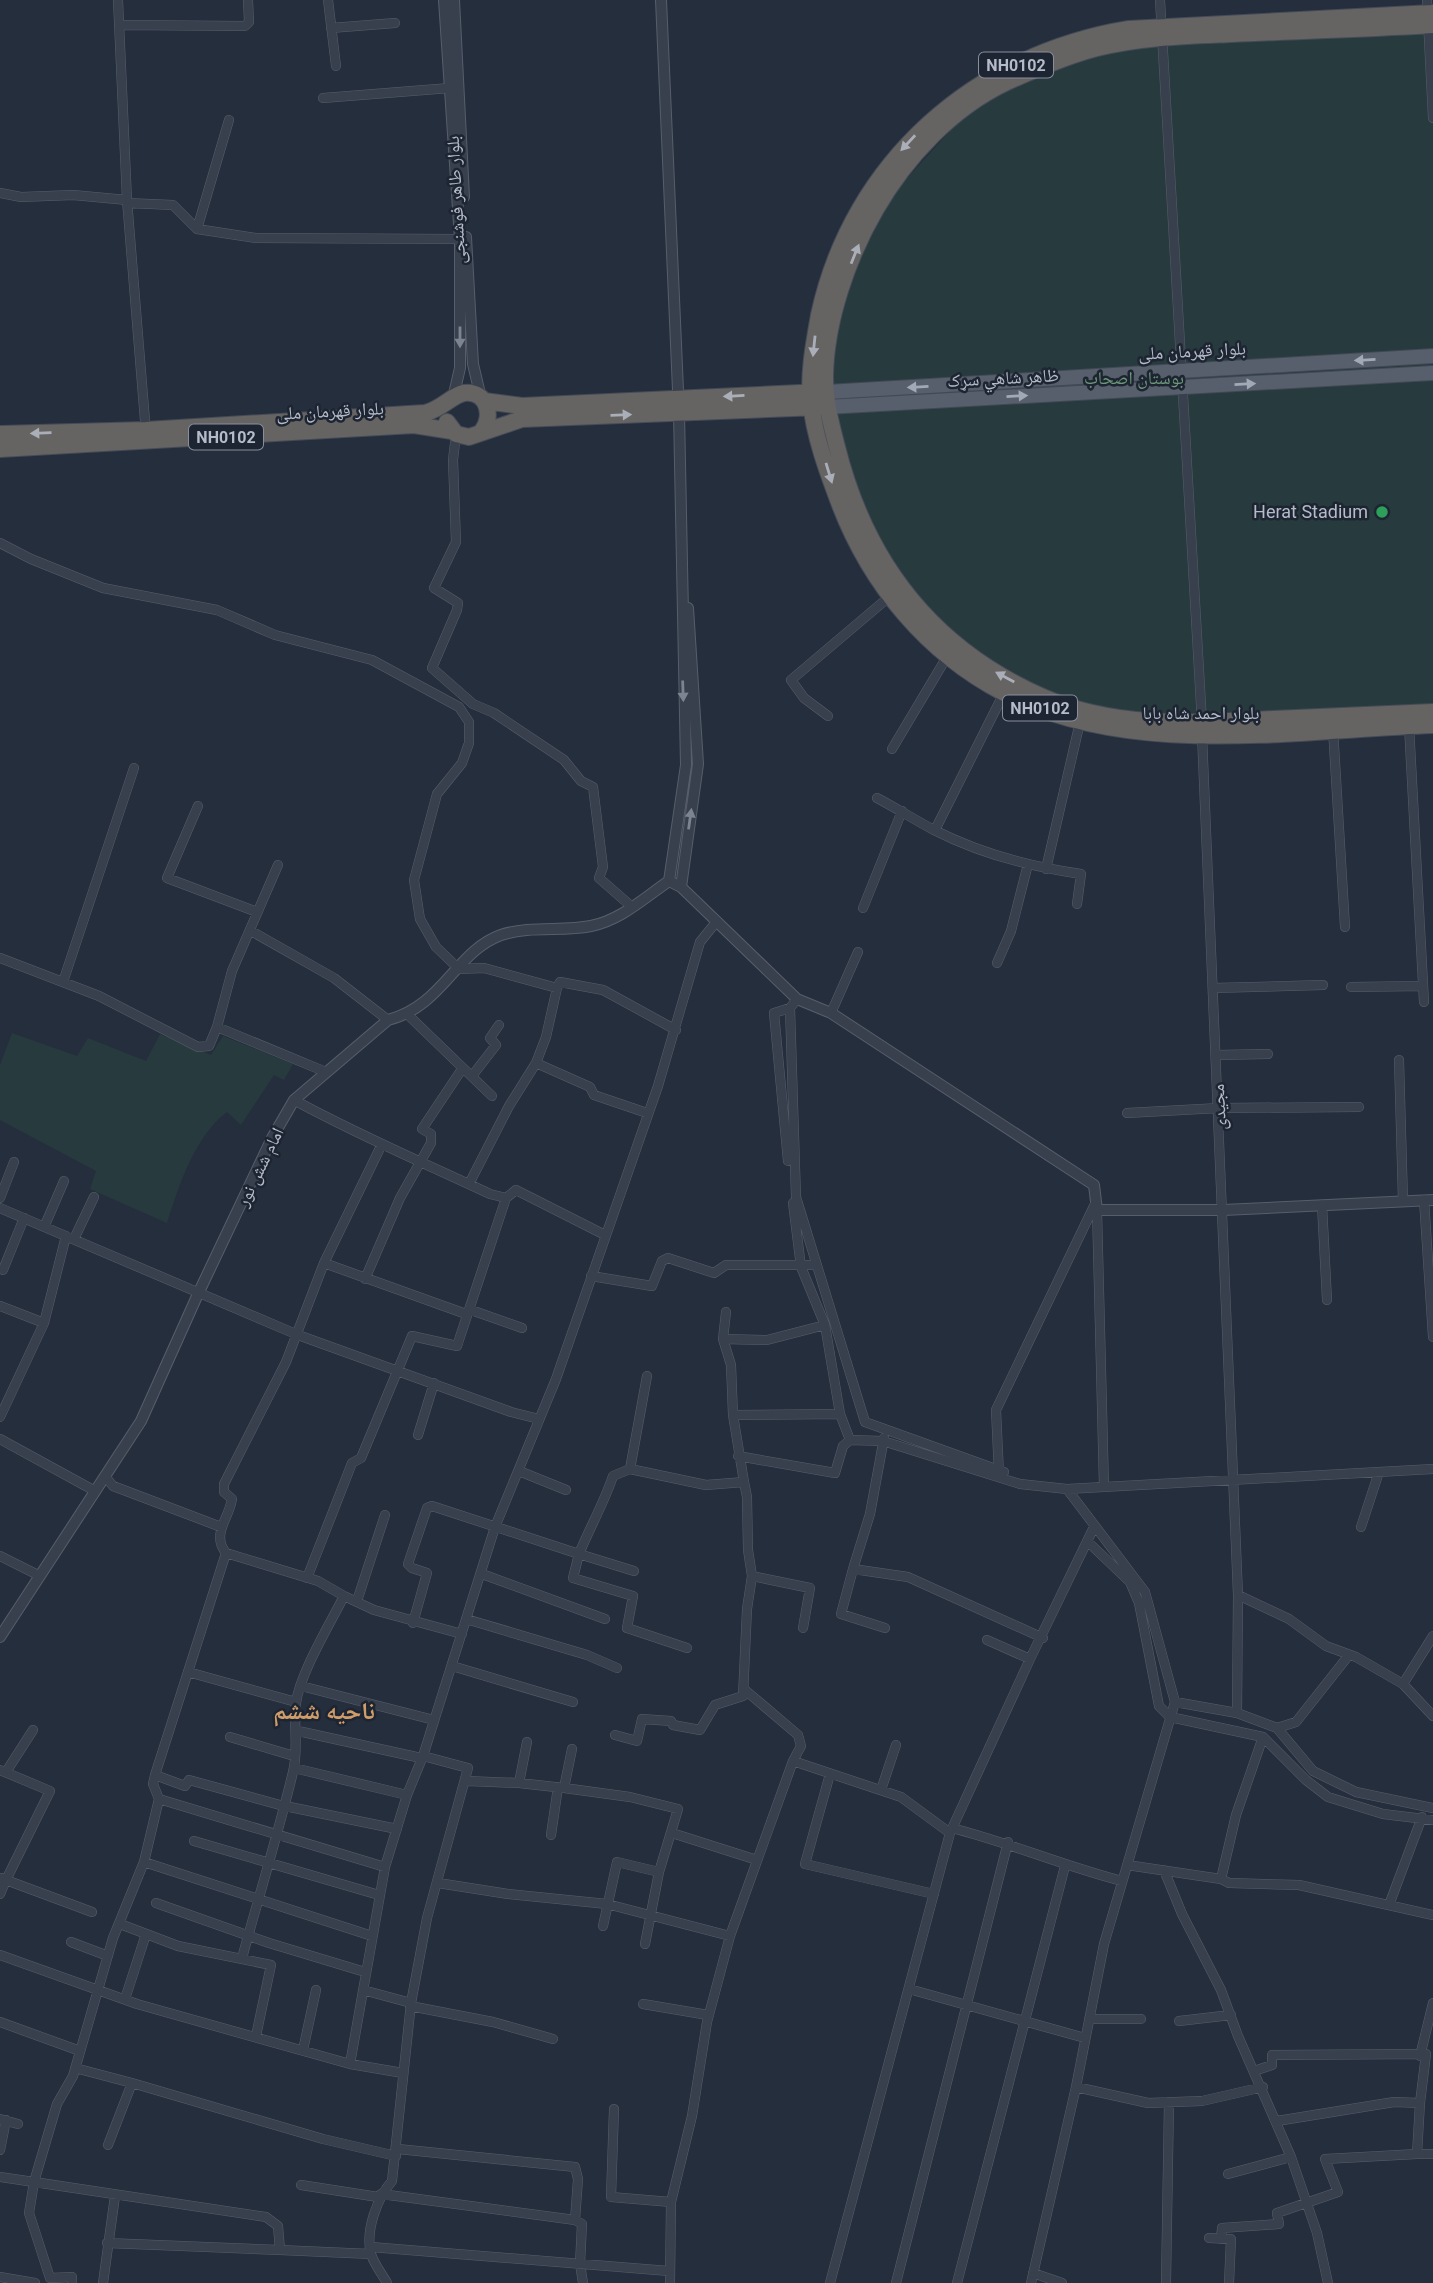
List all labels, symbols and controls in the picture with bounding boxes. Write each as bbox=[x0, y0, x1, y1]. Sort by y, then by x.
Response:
road number: NH0102 bbox=[979, 53, 1053, 78]
one-way arrow bbox=[900, 134, 916, 151]
street label: بلوار طاهر فوشنجی bbox=[442, 135, 470, 265]
one-way arrow bbox=[849, 244, 860, 265]
one-way arrow bbox=[454, 326, 466, 348]
one-way arrow bbox=[808, 336, 819, 358]
street label: بلوار قهرمان ملی bbox=[1138, 337, 1247, 365]
one-way arrow bbox=[1354, 355, 1376, 366]
street label: ظاهر شاهي سړک bbox=[947, 364, 1060, 395]
park label: بوستان اصحاب bbox=[1084, 367, 1184, 389]
one-way arrow bbox=[1234, 378, 1256, 389]
one-way arrow bbox=[906, 381, 928, 392]
one-way arrow bbox=[723, 391, 745, 402]
one-way arrow bbox=[1007, 391, 1029, 402]
street label: بلوار قهرمان ملی bbox=[276, 397, 385, 425]
one-way arrow bbox=[611, 409, 633, 420]
road number: NH0102 bbox=[189, 424, 263, 450]
one-way arrow bbox=[29, 427, 51, 438]
one-way arrow bbox=[824, 463, 835, 484]
place label: Herat Stadium bbox=[1253, 501, 1368, 522]
marker: Herat Stadium bbox=[1374, 504, 1390, 520]
one-way arrow bbox=[995, 671, 1015, 683]
one-way arrow bbox=[678, 681, 689, 703]
road number: NH0102 bbox=[1003, 695, 1077, 720]
street label: بلوار احمد شاه بابا bbox=[1143, 702, 1259, 724]
one-way arrow bbox=[685, 808, 696, 830]
street label: مجیدی bbox=[1207, 1083, 1231, 1131]
street label: امام شش نور bbox=[231, 1124, 289, 1211]
district label: ناحیه ششم bbox=[273, 1697, 375, 1727]

